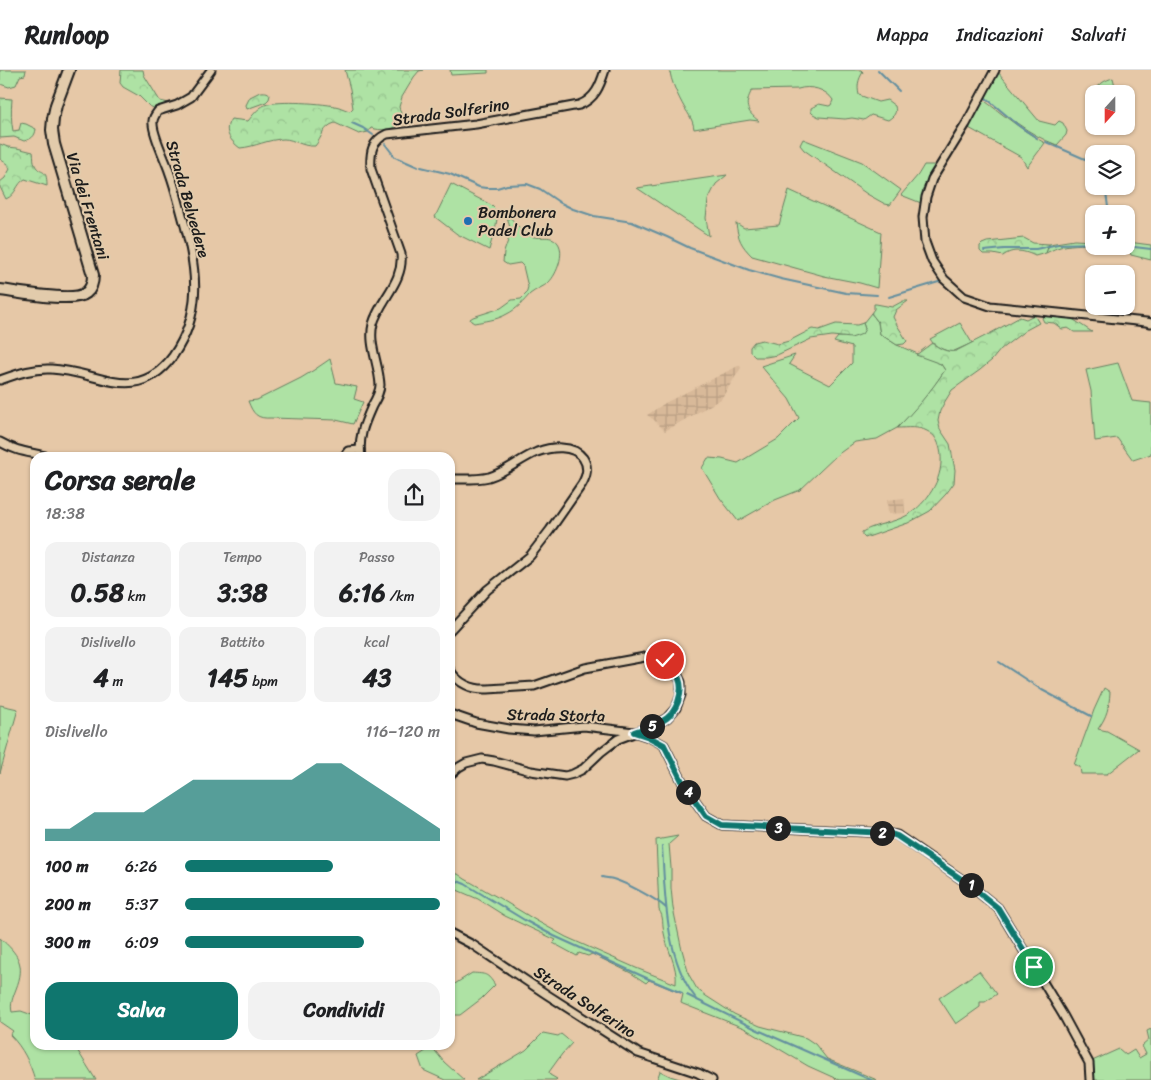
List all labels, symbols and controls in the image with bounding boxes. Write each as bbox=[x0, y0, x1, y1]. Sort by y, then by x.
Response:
text: Runloop bbox=[25, 14, 109, 56]
text: Mappa bbox=[876, 19, 928, 51]
text: Indicazioni bbox=[956, 19, 1043, 51]
text: Salvati bbox=[1071, 19, 1126, 51]
north arrow bbox=[1085, 85, 1135, 135]
map controls bbox=[1085, 85, 1135, 315]
street label: Strada Solferino bbox=[391, 89, 511, 135]
street label: Strada Belvedere bbox=[157, 137, 219, 262]
button: layers bbox=[1085, 145, 1135, 195]
street label: Via dei Frentani bbox=[58, 149, 118, 264]
place label: Bombonera Padel Club bbox=[478, 198, 556, 245]
button: + bbox=[1085, 205, 1135, 255]
marker: Bombonera Padel Club bbox=[462, 215, 474, 227]
button: − bbox=[1085, 265, 1135, 315]
text: Corsa serale bbox=[45, 455, 195, 504]
button: share bbox=[388, 469, 440, 521]
text: 18:38 bbox=[45, 499, 85, 528]
text: Distanza bbox=[82, 545, 135, 570]
text: Tempo bbox=[223, 545, 262, 570]
text: Passo bbox=[359, 545, 395, 570]
text: 0.58 bbox=[70, 570, 124, 615]
text: 3:38 bbox=[217, 570, 268, 615]
text: 6:16 bbox=[339, 570, 386, 615]
text: km bbox=[124, 584, 146, 609]
text: /km bbox=[386, 584, 415, 609]
text: Dislivello bbox=[81, 630, 136, 655]
text: Battito bbox=[220, 630, 265, 655]
text: kcal bbox=[364, 630, 390, 655]
pin bbox=[644, 639, 686, 681]
icon: check bbox=[651, 646, 679, 674]
text: 4 bbox=[93, 655, 109, 700]
text: 145 bbox=[207, 655, 249, 700]
text: 43 bbox=[362, 655, 392, 700]
text: m bbox=[109, 669, 123, 694]
text: bpm bbox=[249, 669, 278, 694]
street label: Strada Storta bbox=[507, 700, 605, 730]
pin: 5 bbox=[640, 714, 664, 738]
text: 5 bbox=[648, 714, 657, 739]
text: Dislivello bbox=[45, 717, 108, 746]
text: 116–120 m bbox=[365, 717, 440, 746]
pin: 4 bbox=[676, 780, 700, 804]
text: 4 bbox=[684, 780, 693, 805]
pin: 3 bbox=[766, 816, 790, 840]
text: 3 bbox=[775, 816, 782, 841]
pin: 2 bbox=[870, 820, 894, 846]
text: 2 bbox=[878, 821, 887, 846]
text: 100 m bbox=[45, 852, 89, 881]
text: 6:26 bbox=[125, 852, 157, 881]
pin: 1 bbox=[958, 872, 984, 898]
text: 1 bbox=[968, 873, 975, 898]
text: 200 m bbox=[45, 890, 91, 919]
text: 5:37 bbox=[125, 890, 158, 919]
text: 300 m bbox=[45, 928, 90, 957]
text: 6:09 bbox=[125, 928, 159, 957]
pin bbox=[1013, 946, 1055, 988]
icon: arrive bbox=[1020, 953, 1048, 981]
street label: Strada Solferino bbox=[528, 958, 642, 1046]
button: Salva bbox=[45, 982, 238, 1040]
button: Condividi bbox=[248, 982, 440, 1040]

